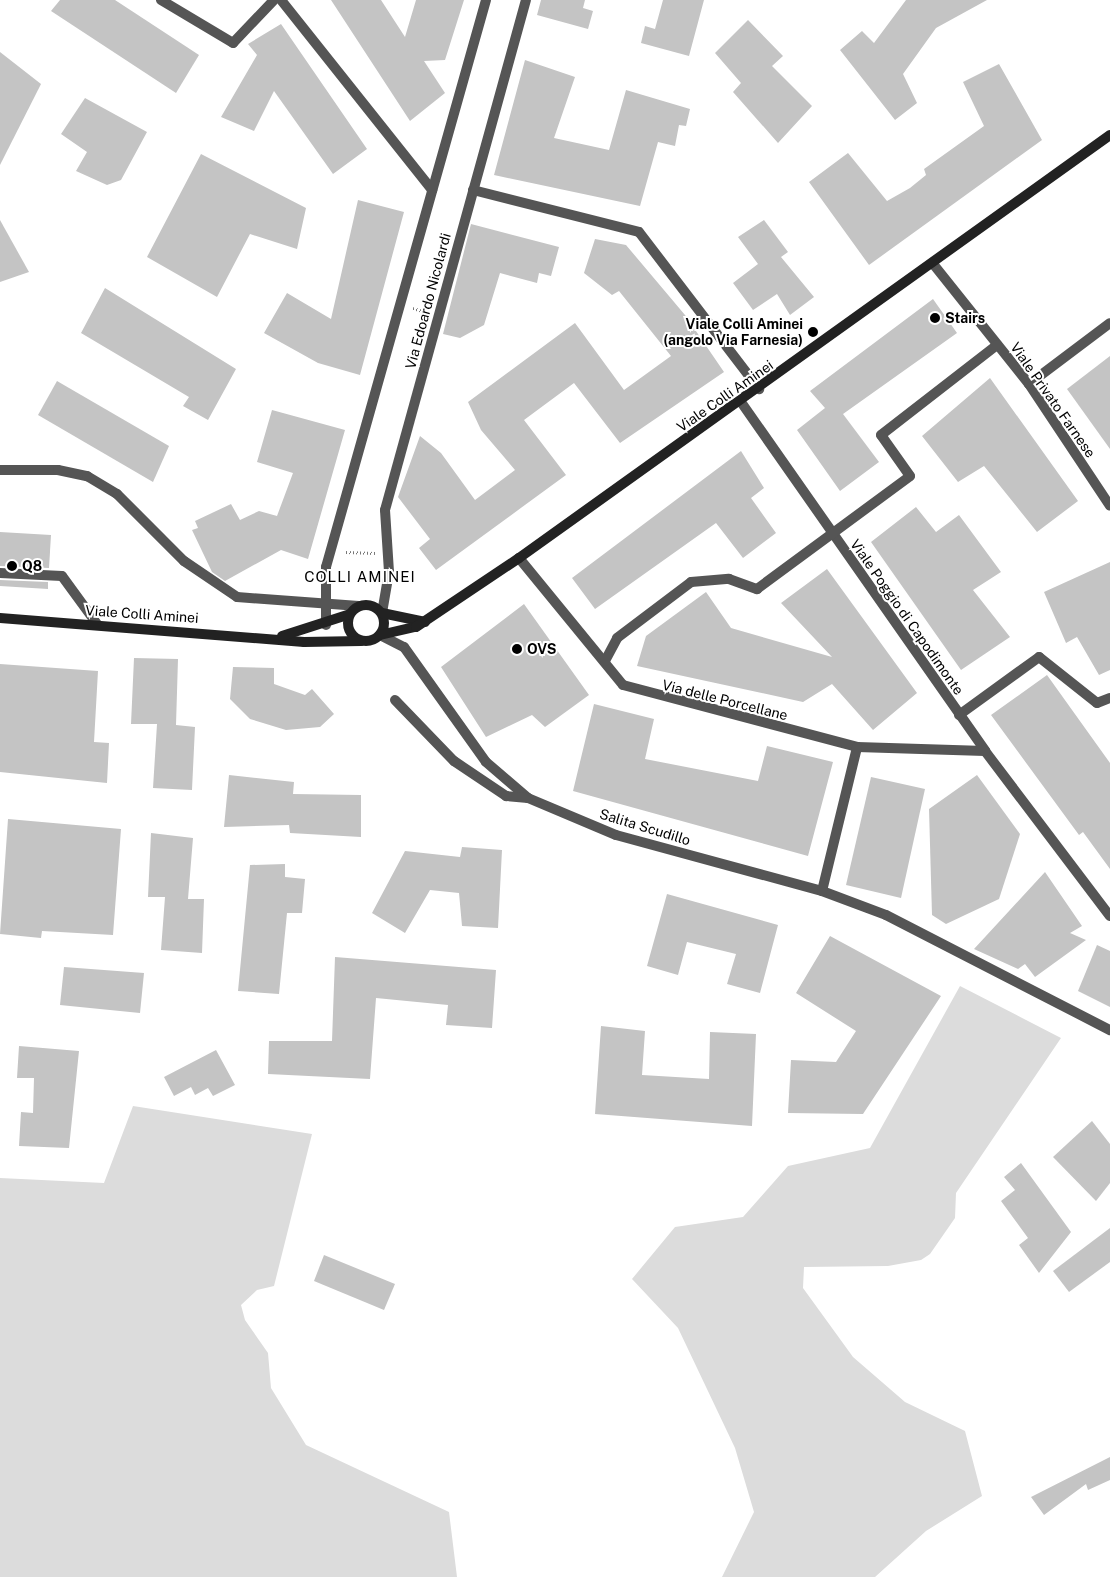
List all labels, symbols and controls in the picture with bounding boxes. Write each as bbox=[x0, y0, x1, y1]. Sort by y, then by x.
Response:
street label: Via Edoardo Nicolardi bbox=[402, 231, 454, 371]
place label: Stairs bbox=[945, 310, 985, 326]
marker: Stairs bbox=[929, 312, 941, 324]
place label: Viale Colli Aminei (angolo Via Farnesia) bbox=[663, 316, 803, 348]
marker: Viale Colli Aminei (angolo Via Farnesia) bbox=[807, 326, 819, 338]
street label: Viale Privato Farnese bbox=[1007, 339, 1099, 461]
street label: Viale Colli Aminei bbox=[674, 357, 776, 435]
street label: Viale Poggio di Capodimonte bbox=[847, 536, 967, 698]
place label: Q8 bbox=[22, 558, 42, 574]
marker: Q8 bbox=[6, 560, 18, 572]
district label: COLLI AMINEI bbox=[303, 568, 417, 586]
street label: Viale Colli Aminei bbox=[85, 602, 199, 626]
place label: OVS bbox=[527, 641, 556, 657]
marker: OVS bbox=[511, 643, 523, 655]
street label: Via delle Porcellane bbox=[660, 676, 790, 724]
street label: Salita Scudillo bbox=[598, 805, 692, 849]

